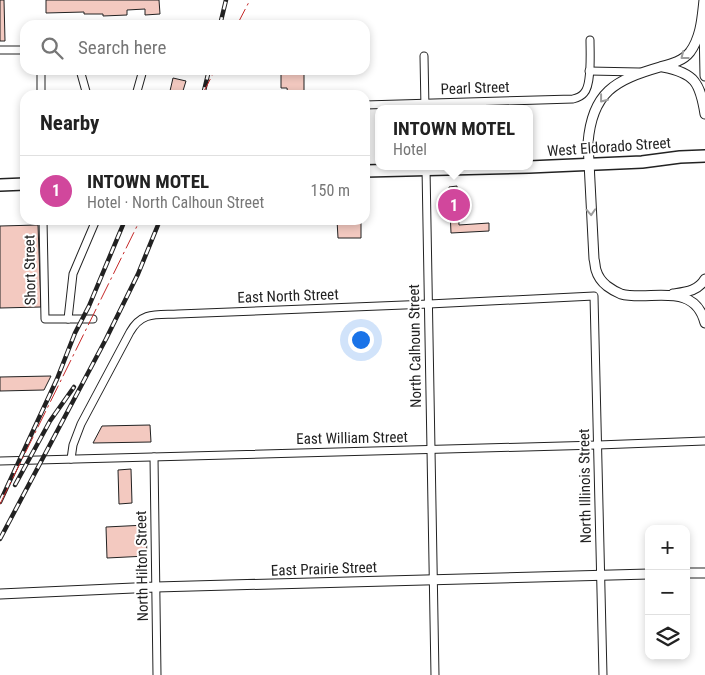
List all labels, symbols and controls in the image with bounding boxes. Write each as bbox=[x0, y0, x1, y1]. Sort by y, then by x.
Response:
search box bbox=[20, 20, 370, 75]
icon: search bbox=[38, 34, 66, 62]
text: Search here bbox=[78, 36, 166, 59]
one-way arrow bbox=[680, 50, 690, 59]
street label: Pearl Street bbox=[440, 78, 510, 98]
one-way arrow bbox=[600, 93, 608, 102]
popup bbox=[375, 105, 533, 170]
text: Nearby bbox=[40, 111, 99, 135]
text: INTOWN MOTEL bbox=[393, 117, 515, 140]
street label: West Eldorado Street bbox=[547, 134, 671, 160]
text: Hotel bbox=[393, 140, 427, 159]
text: INTOWN MOTEL bbox=[87, 170, 209, 193]
text: 1 bbox=[52, 181, 60, 200]
text: 150 m bbox=[311, 181, 350, 200]
pin: 1 bbox=[438, 186, 470, 224]
text: Hotel · North Calhoun Street bbox=[87, 193, 264, 212]
one-way arrow bbox=[586, 209, 597, 217]
street label: Short Street bbox=[20, 235, 40, 305]
street label: North Calhoun Street bbox=[405, 284, 425, 408]
street label: East North Street bbox=[237, 285, 339, 307]
your location bbox=[348, 327, 374, 353]
street label: East William Street bbox=[296, 428, 408, 448]
street label: North Illinois Street bbox=[575, 429, 595, 543]
street label: North Hilton Street bbox=[132, 510, 152, 622]
map controls bbox=[645, 525, 690, 660]
button: + bbox=[645, 525, 690, 570]
street label: East Prairie Street bbox=[271, 558, 377, 580]
button: − bbox=[645, 570, 690, 615]
button: layers bbox=[645, 615, 690, 660]

